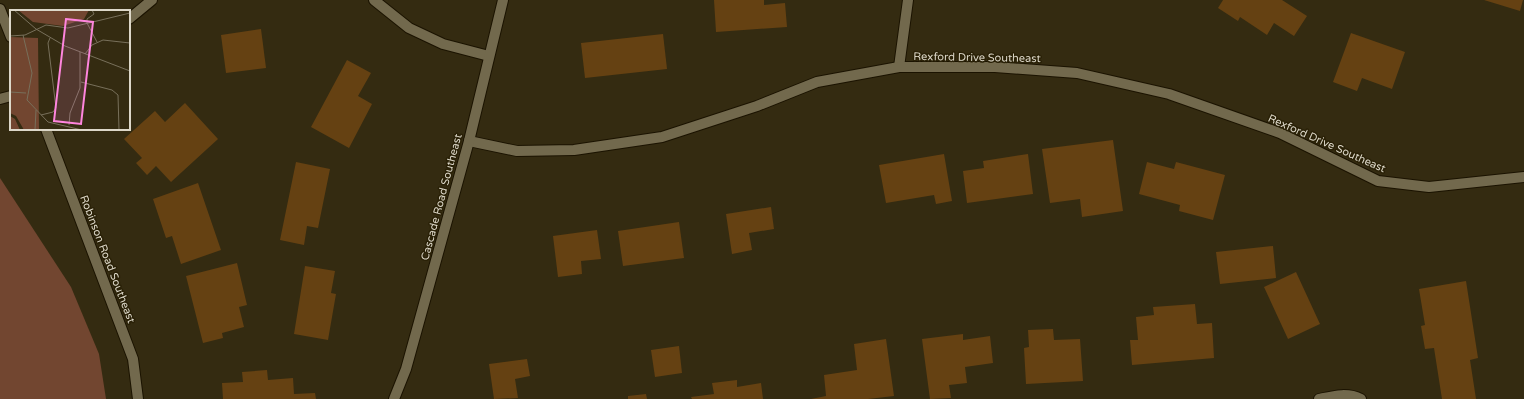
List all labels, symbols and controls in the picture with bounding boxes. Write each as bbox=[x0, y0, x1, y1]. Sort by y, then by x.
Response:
inset map bbox=[10, 10, 130, 130]
street label: Rexford Drive Southeast bbox=[913, 50, 1041, 65]
street label: Rexford Drive Southeast bbox=[1266, 112, 1388, 175]
street label: Cascade Road Southeast bbox=[418, 132, 465, 262]
street label: Robinson Road Southeast bbox=[77, 193, 138, 325]

